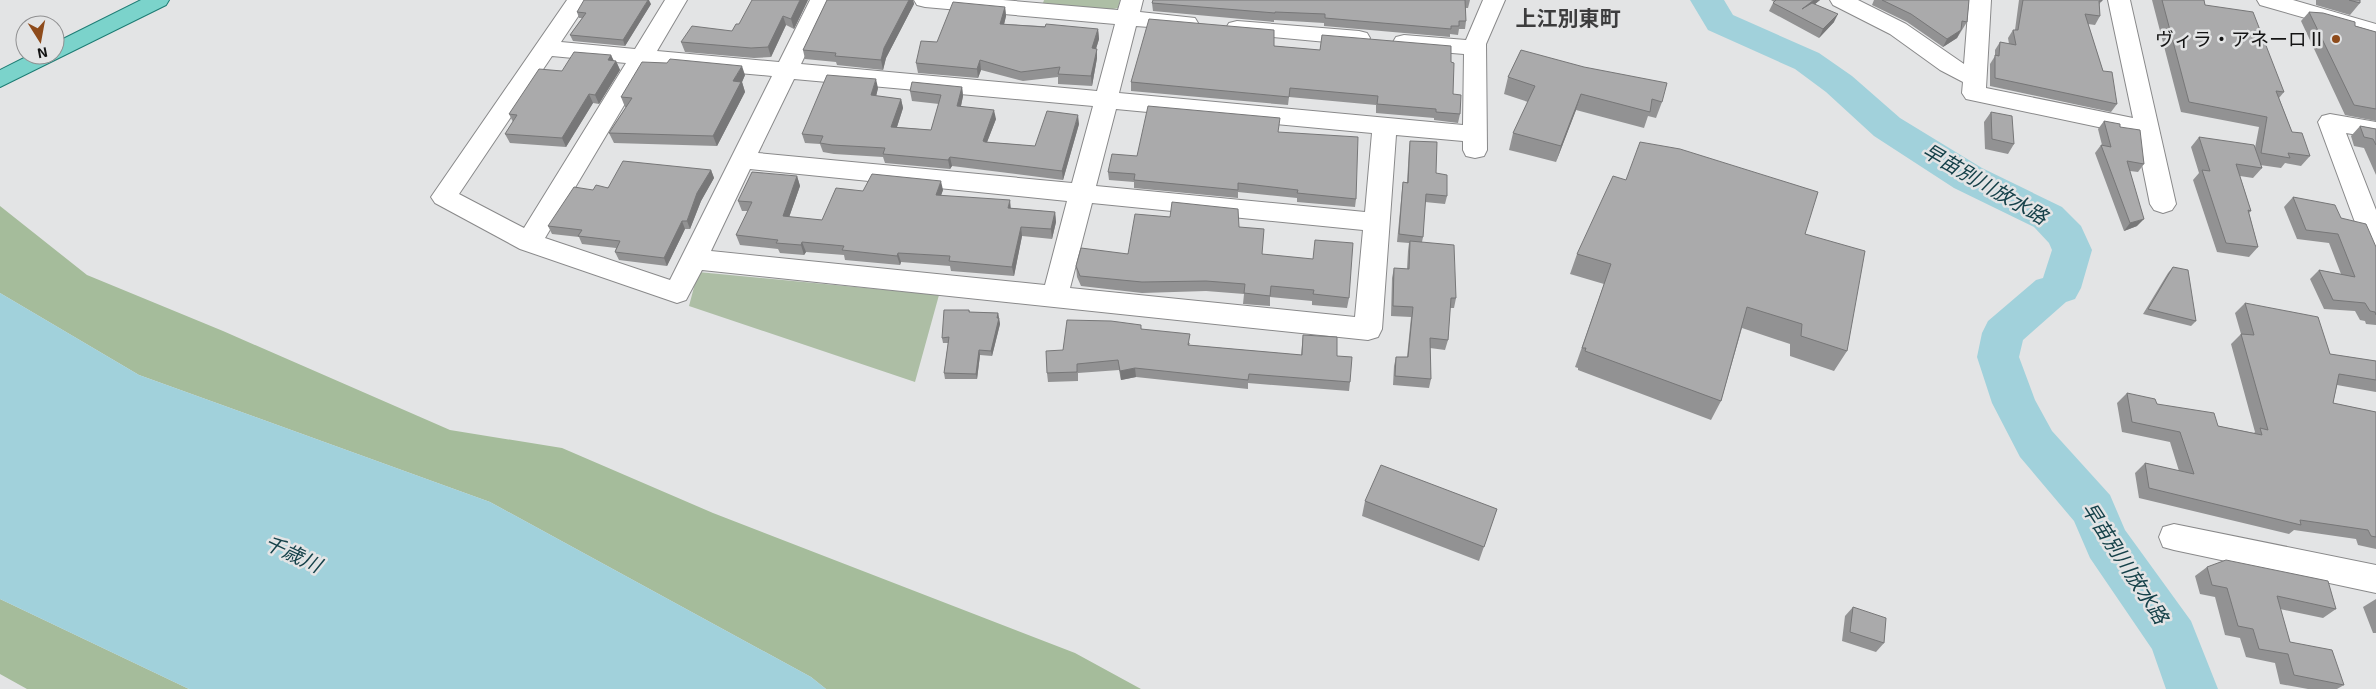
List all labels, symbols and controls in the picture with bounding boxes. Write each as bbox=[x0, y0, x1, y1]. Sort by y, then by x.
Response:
district label: 上江別東町 bbox=[1516, 5, 1621, 30]
north arrow bbox=[15, 15, 65, 65]
place label: ヴィラ・アネーロⅡ bbox=[2155, 27, 2326, 50]
marker: ヴィラ・アネーロⅡ bbox=[2330, 33, 2342, 45]
text: N bbox=[36, 44, 49, 63]
water label: 早苗別川放水路 bbox=[1919, 138, 2054, 230]
water label: 早苗別川放水路 bbox=[2078, 497, 2175, 629]
water label: 千歳川 bbox=[261, 530, 327, 577]

